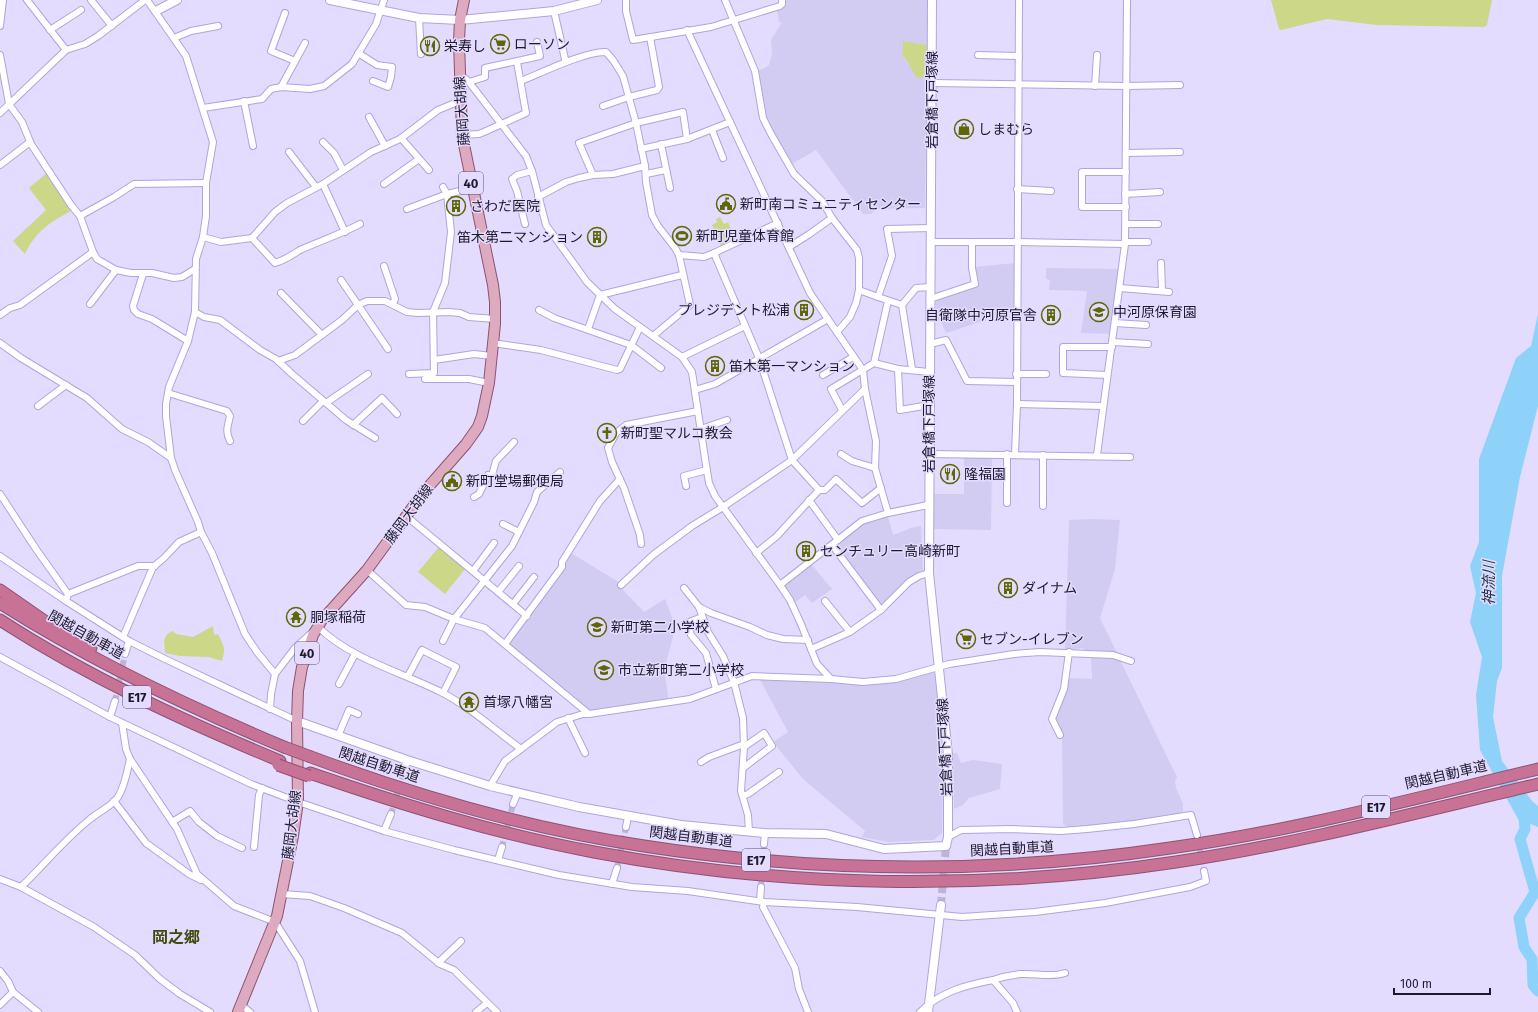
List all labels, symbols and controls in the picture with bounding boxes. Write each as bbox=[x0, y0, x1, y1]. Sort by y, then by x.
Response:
supermarket icon: ローソン bbox=[489, 33, 511, 55]
restaurant icon: 栄寿し bbox=[419, 35, 441, 57]
place label: ローソン bbox=[514, 36, 570, 53]
place label: 栄寿し bbox=[444, 38, 486, 55]
street label: 岩倉橋下戸塚線 bbox=[924, 51, 941, 149]
street label: 藤岡大胡線 bbox=[451, 75, 473, 147]
shop icon: しまむら bbox=[953, 118, 975, 140]
place label: しまむら bbox=[978, 121, 1034, 138]
road number: 40 bbox=[459, 172, 483, 194]
public building icon: 新町南コミュニティセンター bbox=[715, 193, 737, 215]
building icon: さわだ医院 bbox=[445, 195, 467, 217]
place label: 新町南コミュニティセンター bbox=[740, 196, 921, 213]
place label: さわだ医院 bbox=[470, 198, 540, 215]
sports icon: 新町児童体育館 bbox=[671, 225, 693, 247]
building icon: 笛木第二マンション bbox=[586, 226, 608, 248]
place label: 新町児童体育館 bbox=[696, 228, 794, 245]
place label: 笛木第二マンション bbox=[457, 229, 583, 246]
building icon: プレジデント松浦 bbox=[793, 299, 815, 321]
school or university icon: 中河原保育園 bbox=[1088, 301, 1110, 323]
place label: プレジデント松浦 bbox=[678, 302, 790, 319]
building icon: 自衛隊中河原官舎 bbox=[1040, 304, 1062, 326]
place label: 中河原保育園 bbox=[1113, 304, 1197, 321]
place label: 自衛隊中河原官舎 bbox=[925, 307, 1037, 324]
building icon: 笛木第一マンション bbox=[704, 355, 726, 377]
place label: 笛木第一マンション bbox=[729, 358, 855, 375]
street label: 岩倉橋下戸塚線 bbox=[921, 375, 938, 473]
church icon: 新町聖マルコ教会 bbox=[596, 422, 618, 444]
place label: 新町聖マルコ教会 bbox=[621, 425, 733, 442]
restaurant icon: 隆福園 bbox=[939, 463, 961, 485]
place label: 隆福園 bbox=[964, 466, 1006, 483]
public building icon: 新町堂場郵便局 bbox=[441, 470, 463, 492]
place label: 新町堂場郵便局 bbox=[466, 473, 564, 490]
street label: 藤岡大胡線 bbox=[381, 481, 437, 547]
building icon: センチュリー高崎新町 bbox=[795, 540, 817, 562]
place label: センチュリー高崎新町 bbox=[820, 543, 960, 560]
water label: 神流川 bbox=[1480, 559, 1498, 606]
building icon: ダイナム bbox=[997, 577, 1019, 599]
place label: ダイナム bbox=[1022, 580, 1077, 597]
temple icon: 胴塚稲荷 bbox=[285, 606, 307, 628]
street label: 関越自動車道 bbox=[45, 607, 127, 663]
place label: 胴塚稲荷 bbox=[310, 609, 366, 626]
school or university icon: 新町第二小学校 bbox=[586, 616, 608, 638]
place label: 新町第二小学校 bbox=[611, 619, 709, 636]
supermarket icon: セブン-イレブン bbox=[955, 628, 977, 650]
place label: セブン-イレブン bbox=[980, 631, 1084, 648]
road number: 40 bbox=[295, 642, 319, 664]
school or university icon: 市立新町第二小学校 bbox=[593, 659, 615, 681]
place label: 市立新町第二小学校 bbox=[618, 662, 744, 679]
road number: E17 bbox=[123, 686, 151, 708]
temple icon: 首塚八幡宮 bbox=[458, 691, 480, 713]
place label: 首塚八幡宮 bbox=[483, 694, 553, 711]
street label: 岩倉橋下戸塚線 bbox=[934, 698, 956, 796]
street label: 関越自動車道 bbox=[336, 744, 422, 786]
street label: 関越自動車道 bbox=[1403, 757, 1489, 793]
street label: 藤岡大胡線 bbox=[279, 789, 305, 861]
road number: E17 bbox=[1362, 796, 1390, 818]
street label: 関越自動車道 bbox=[648, 823, 734, 851]
street label: 関越自動車道 bbox=[970, 838, 1054, 860]
road number: E17 bbox=[742, 849, 770, 871]
district label: 岡之郷 bbox=[152, 928, 200, 947]
scale bar bbox=[1394, 970, 1490, 996]
text: 100 m bbox=[1400, 977, 1432, 991]

